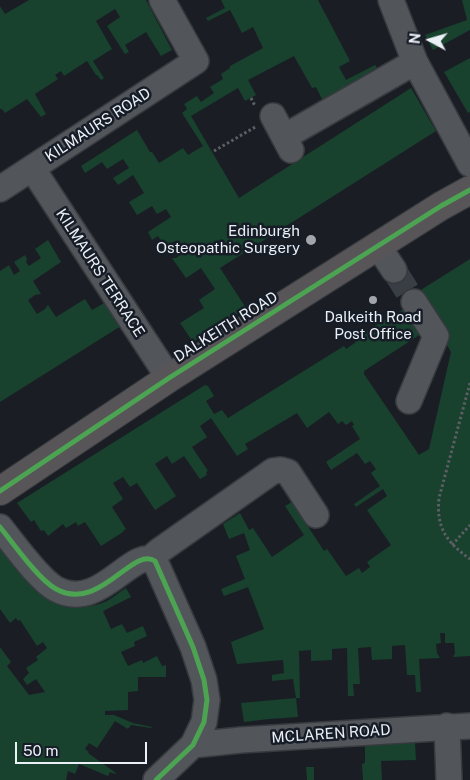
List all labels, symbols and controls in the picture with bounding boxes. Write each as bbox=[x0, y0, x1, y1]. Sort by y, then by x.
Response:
north arrow bbox=[405, 15, 455, 65]
text: N bbox=[407, 32, 424, 45]
street label: KILMAURS ROAD bbox=[42, 84, 154, 166]
street label: KILMAURS TERRACE bbox=[52, 206, 148, 340]
place label: Edinburgh Osteopathic Surgery bbox=[156, 222, 300, 257]
marker: Edinburgh Osteopathic Surgery bbox=[304, 233, 318, 247]
street label: DALKEITH ROAD bbox=[171, 288, 281, 366]
marker: Dalkeith Road Post Office bbox=[367, 294, 379, 306]
place label: Dalkeith Road Post Office bbox=[324, 308, 422, 343]
street label: MCLAREN ROAD bbox=[271, 721, 391, 747]
scale bar bbox=[18, 732, 150, 764]
text: 50 m bbox=[23, 742, 58, 759]

